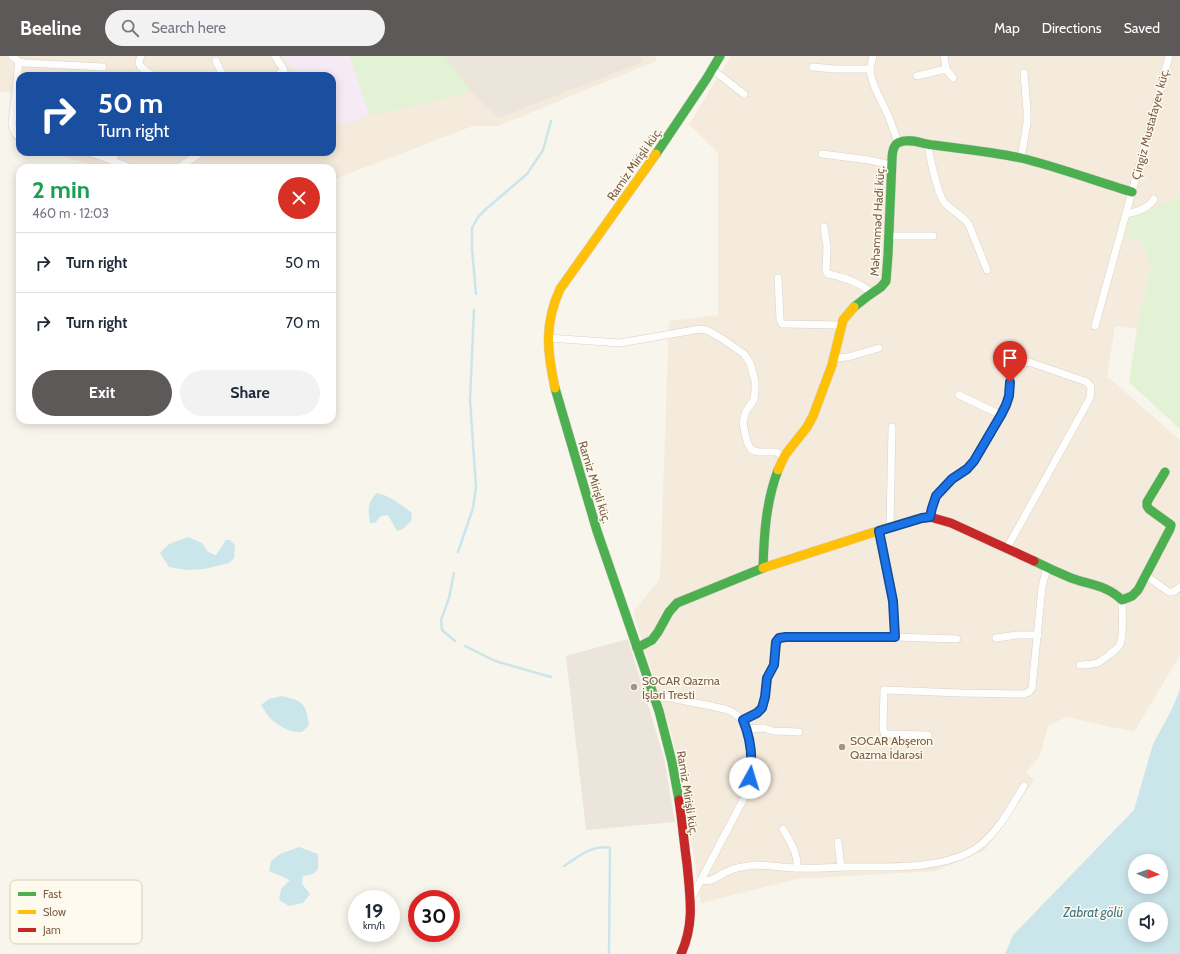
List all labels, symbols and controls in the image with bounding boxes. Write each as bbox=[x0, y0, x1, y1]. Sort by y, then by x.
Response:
search box bbox=[105, 10, 385, 46]
text: Beeline bbox=[20, 17, 81, 40]
icon: search bbox=[119, 17, 141, 39]
text: Search here bbox=[151, 19, 226, 37]
text: Map bbox=[994, 19, 1020, 37]
text: Directions bbox=[1042, 19, 1102, 37]
text: Saved bbox=[1124, 19, 1160, 37]
street label: Çingiz Mustafayev küç. bbox=[1128, 67, 1172, 181]
text: 50 m bbox=[98, 86, 163, 120]
icon: right bbox=[32, 88, 84, 140]
text: Turn right bbox=[98, 120, 169, 142]
street label: Ramiz Mirişli küç. bbox=[603, 125, 665, 203]
street label: Məhəmməd Hadi küç. bbox=[867, 165, 887, 277]
text: 2 min bbox=[32, 175, 90, 204]
button: close bbox=[278, 177, 320, 219]
text: 460 m · 12:03 bbox=[32, 205, 109, 221]
icon: right bbox=[32, 252, 54, 274]
text: Turn right bbox=[66, 254, 127, 272]
text: 50 m bbox=[285, 254, 320, 272]
icon: right bbox=[32, 312, 54, 334]
text: Turn right bbox=[66, 314, 127, 332]
text: 70 m bbox=[286, 314, 320, 332]
pin bbox=[993, 341, 1027, 382]
icon: arrive bbox=[999, 347, 1021, 369]
button: Exit bbox=[32, 370, 172, 416]
button: Share bbox=[180, 370, 320, 416]
street label: Ramiz Mirişli küç. bbox=[575, 439, 615, 525]
place label: SOCAR Qazma İşləri Tresti bbox=[642, 673, 720, 702]
marker: SOCAR Qazma İşləri Tresti bbox=[629, 682, 639, 692]
place label: SOCAR Abşeron Qazma İdarəsi bbox=[850, 733, 933, 762]
marker: SOCAR Abşeron Qazma İdarəsi bbox=[837, 742, 847, 752]
street label: Ramiz Mirişli küç. bbox=[674, 750, 702, 836]
position arrow bbox=[729, 757, 771, 799]
north arrow bbox=[1128, 854, 1168, 894]
map controls bbox=[1128, 854, 1168, 942]
legend bbox=[10, 880, 142, 944]
text: Fast bbox=[43, 887, 62, 901]
speed limit sign: 30 bbox=[408, 890, 460, 942]
text: 19 bbox=[365, 899, 383, 923]
button: sound bbox=[1128, 902, 1168, 942]
water label: Zabrat gölü bbox=[1062, 904, 1123, 920]
text: Slow bbox=[43, 905, 66, 919]
text: km/h bbox=[363, 919, 385, 932]
text: Jam bbox=[42, 923, 61, 937]

